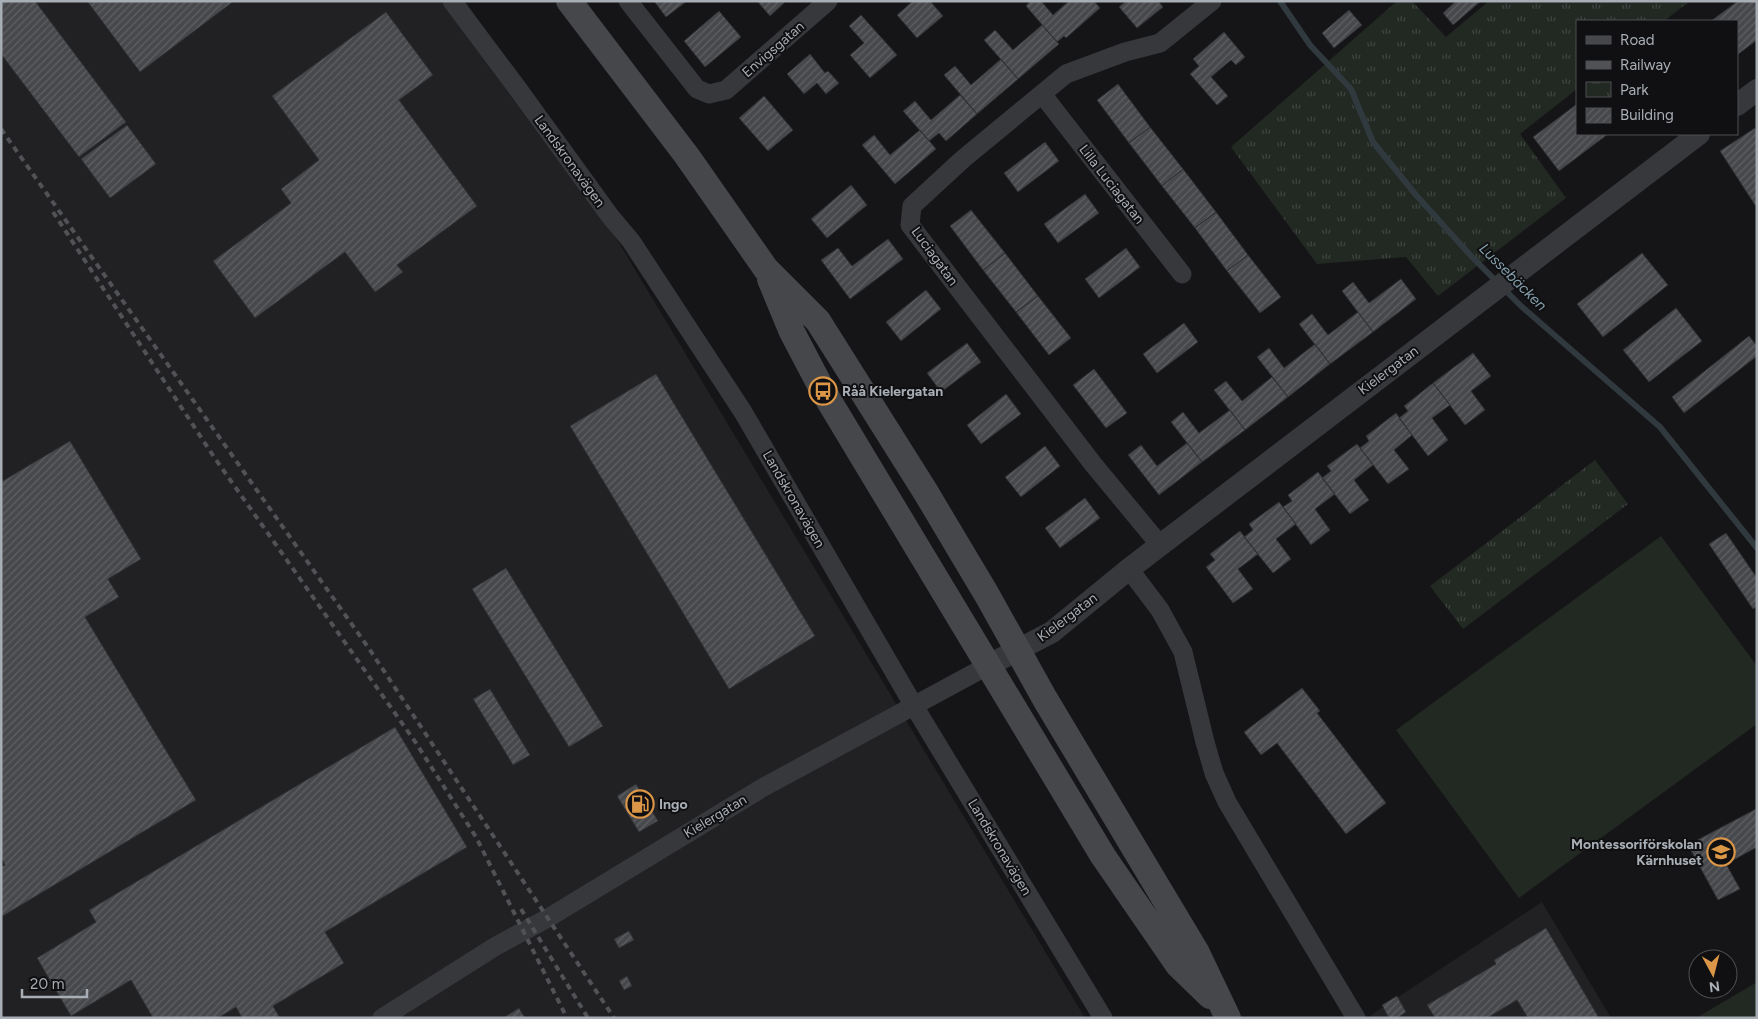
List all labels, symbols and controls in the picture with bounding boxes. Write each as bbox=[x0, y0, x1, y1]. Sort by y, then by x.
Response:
street label: Envigsgatan bbox=[739, 18, 808, 81]
legend bbox=[1576, 20, 1738, 135]
text: Road bbox=[1620, 31, 1655, 49]
text: Railway bbox=[1620, 56, 1671, 74]
text: Park bbox=[1620, 81, 1649, 99]
text: Building bbox=[1620, 106, 1674, 124]
street label: Landskronavägen bbox=[531, 112, 609, 211]
street label: Lilla Luciagatan bbox=[1075, 141, 1148, 227]
street label: Luciagatan bbox=[908, 224, 962, 289]
water label: Lussebäcken bbox=[1476, 240, 1550, 314]
street label: Kielergatan bbox=[1355, 342, 1422, 398]
bus stop icon: Råå Kielergatan bbox=[808, 376, 838, 406]
place label: Råå Kielergatan bbox=[842, 383, 943, 400]
street label: Landskronavägen bbox=[759, 448, 828, 551]
street label: Kielergatan bbox=[1034, 589, 1101, 645]
fuel station icon: Ingo bbox=[625, 789, 655, 819]
street label: Kielergatan bbox=[681, 791, 750, 842]
place label: Ingo bbox=[659, 796, 688, 813]
street label: Landskronavägen bbox=[964, 796, 1035, 899]
place label: Montessoriförskolan Kärnhuset bbox=[1571, 836, 1702, 869]
school or university icon: Montessoriförskolan Kärnhuset bbox=[1706, 837, 1736, 867]
north arrow bbox=[1688, 949, 1738, 999]
scale bar bbox=[22, 966, 88, 998]
text: 20 m bbox=[30, 975, 64, 993]
text: N bbox=[1708, 977, 1721, 996]

